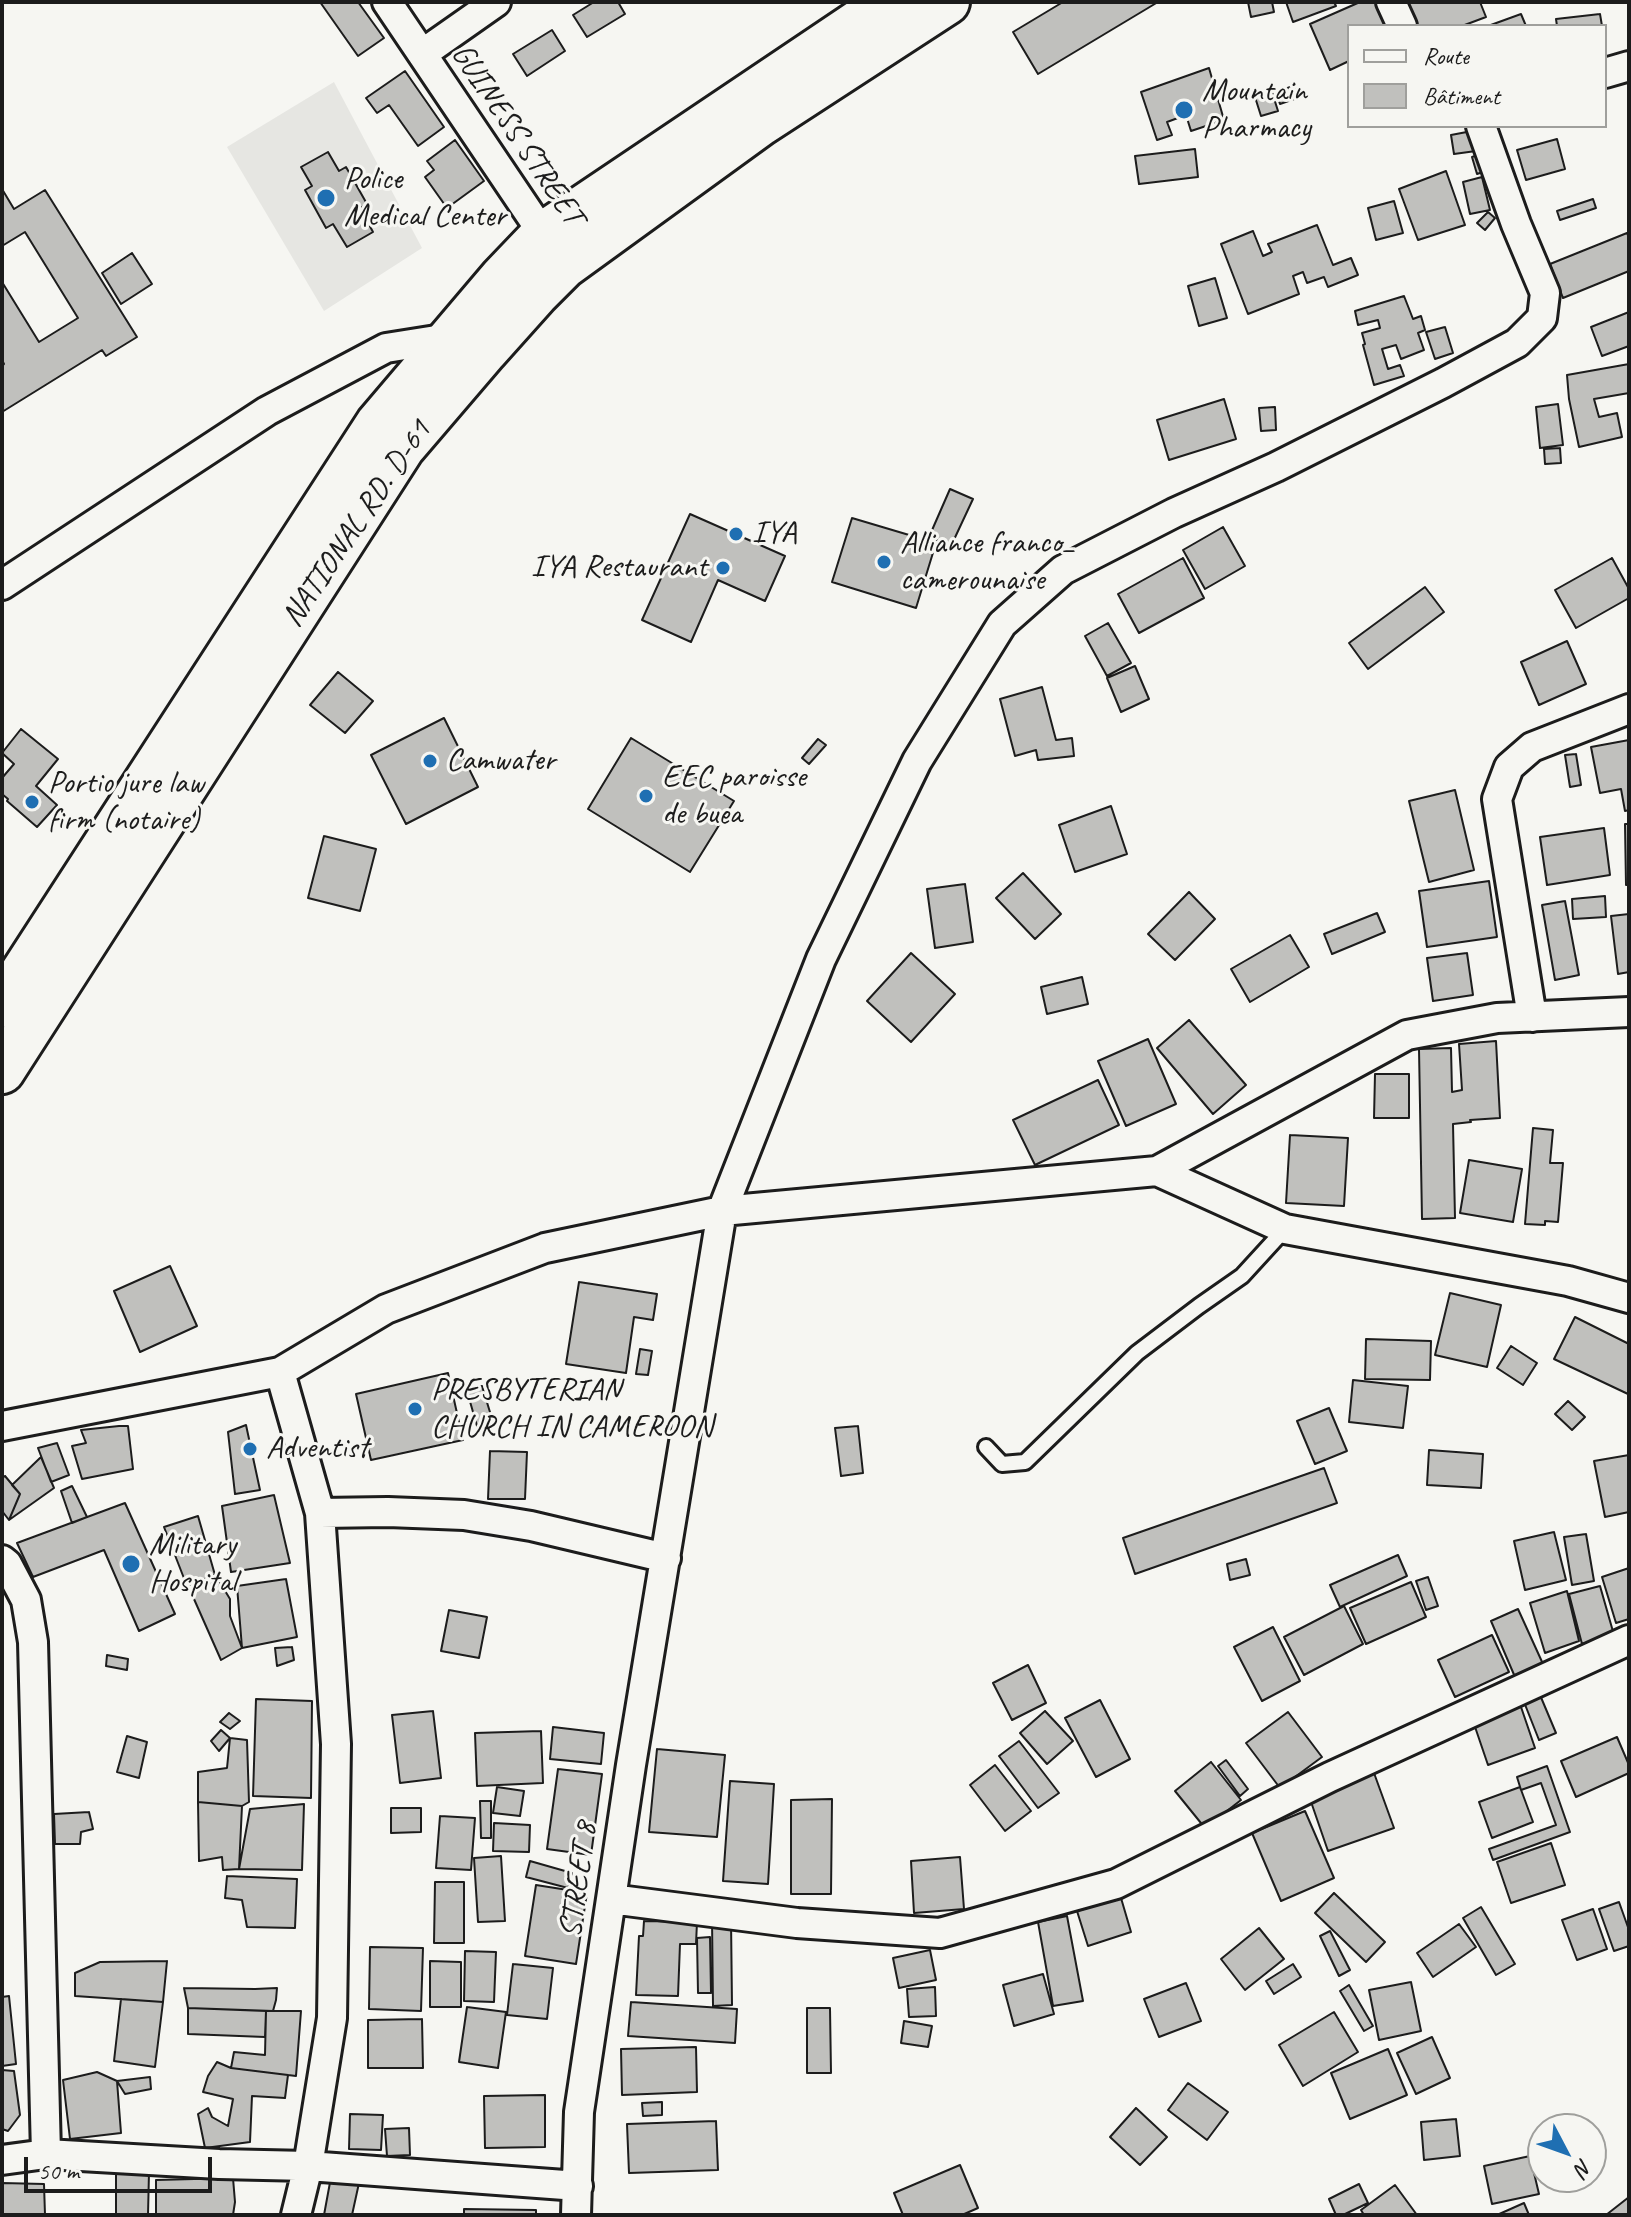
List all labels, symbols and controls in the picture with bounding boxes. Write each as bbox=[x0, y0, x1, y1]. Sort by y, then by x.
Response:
legend bbox=[1347, 24, 1607, 128]
street label: GUINESS STREET bbox=[442, 37, 592, 233]
text: Route bbox=[1423, 41, 1469, 71]
place label: Mountain Pharmacy bbox=[1202, 73, 1311, 148]
text: Bâtiment bbox=[1423, 81, 1500, 111]
marker: Mountain Pharmacy bbox=[1173, 99, 1195, 121]
place label: Police Medical Center bbox=[344, 161, 506, 236]
marker: Police Medical Center bbox=[315, 187, 337, 209]
street label: NATIONAL RD. D-61 bbox=[274, 414, 440, 634]
place label: IYA bbox=[752, 515, 796, 553]
marker: IYA bbox=[727, 525, 745, 543]
place label: Alliance franco_ camerounaise bbox=[900, 525, 1076, 600]
place label: IYA Restaurant bbox=[531, 549, 707, 587]
marker: Alliance franco_ camerounaise bbox=[875, 553, 893, 571]
marker: IYA Restaurant bbox=[714, 559, 732, 577]
place label: Camwater bbox=[446, 742, 555, 780]
marker: Camwater bbox=[421, 752, 439, 770]
place label: EEC paroisse de buea bbox=[662, 759, 806, 834]
place label: Portio jure law firm (notaire) bbox=[48, 765, 204, 840]
marker: EEC paroisse de buea bbox=[637, 787, 655, 805]
marker: Portio jure law firm (notaire) bbox=[23, 793, 41, 811]
place label: PRESBYTERIAN CHURCH IN CAMEROON bbox=[431, 1372, 712, 1447]
marker: PRESBYTERIAN CHURCH IN CAMEROON bbox=[406, 1400, 424, 1418]
place label: Adventist bbox=[266, 1430, 368, 1468]
marker: Adventist bbox=[241, 1440, 259, 1458]
place label: Military Hospital bbox=[149, 1527, 236, 1602]
marker: Military Hospital bbox=[120, 1553, 142, 1575]
street label: STREET 8 bbox=[552, 1820, 606, 1940]
north arrow bbox=[1527, 2113, 1607, 2193]
scale bar bbox=[28, 2141, 216, 2191]
text: N bbox=[1569, 2153, 1599, 2182]
text: 50 m bbox=[38, 2156, 79, 2186]

